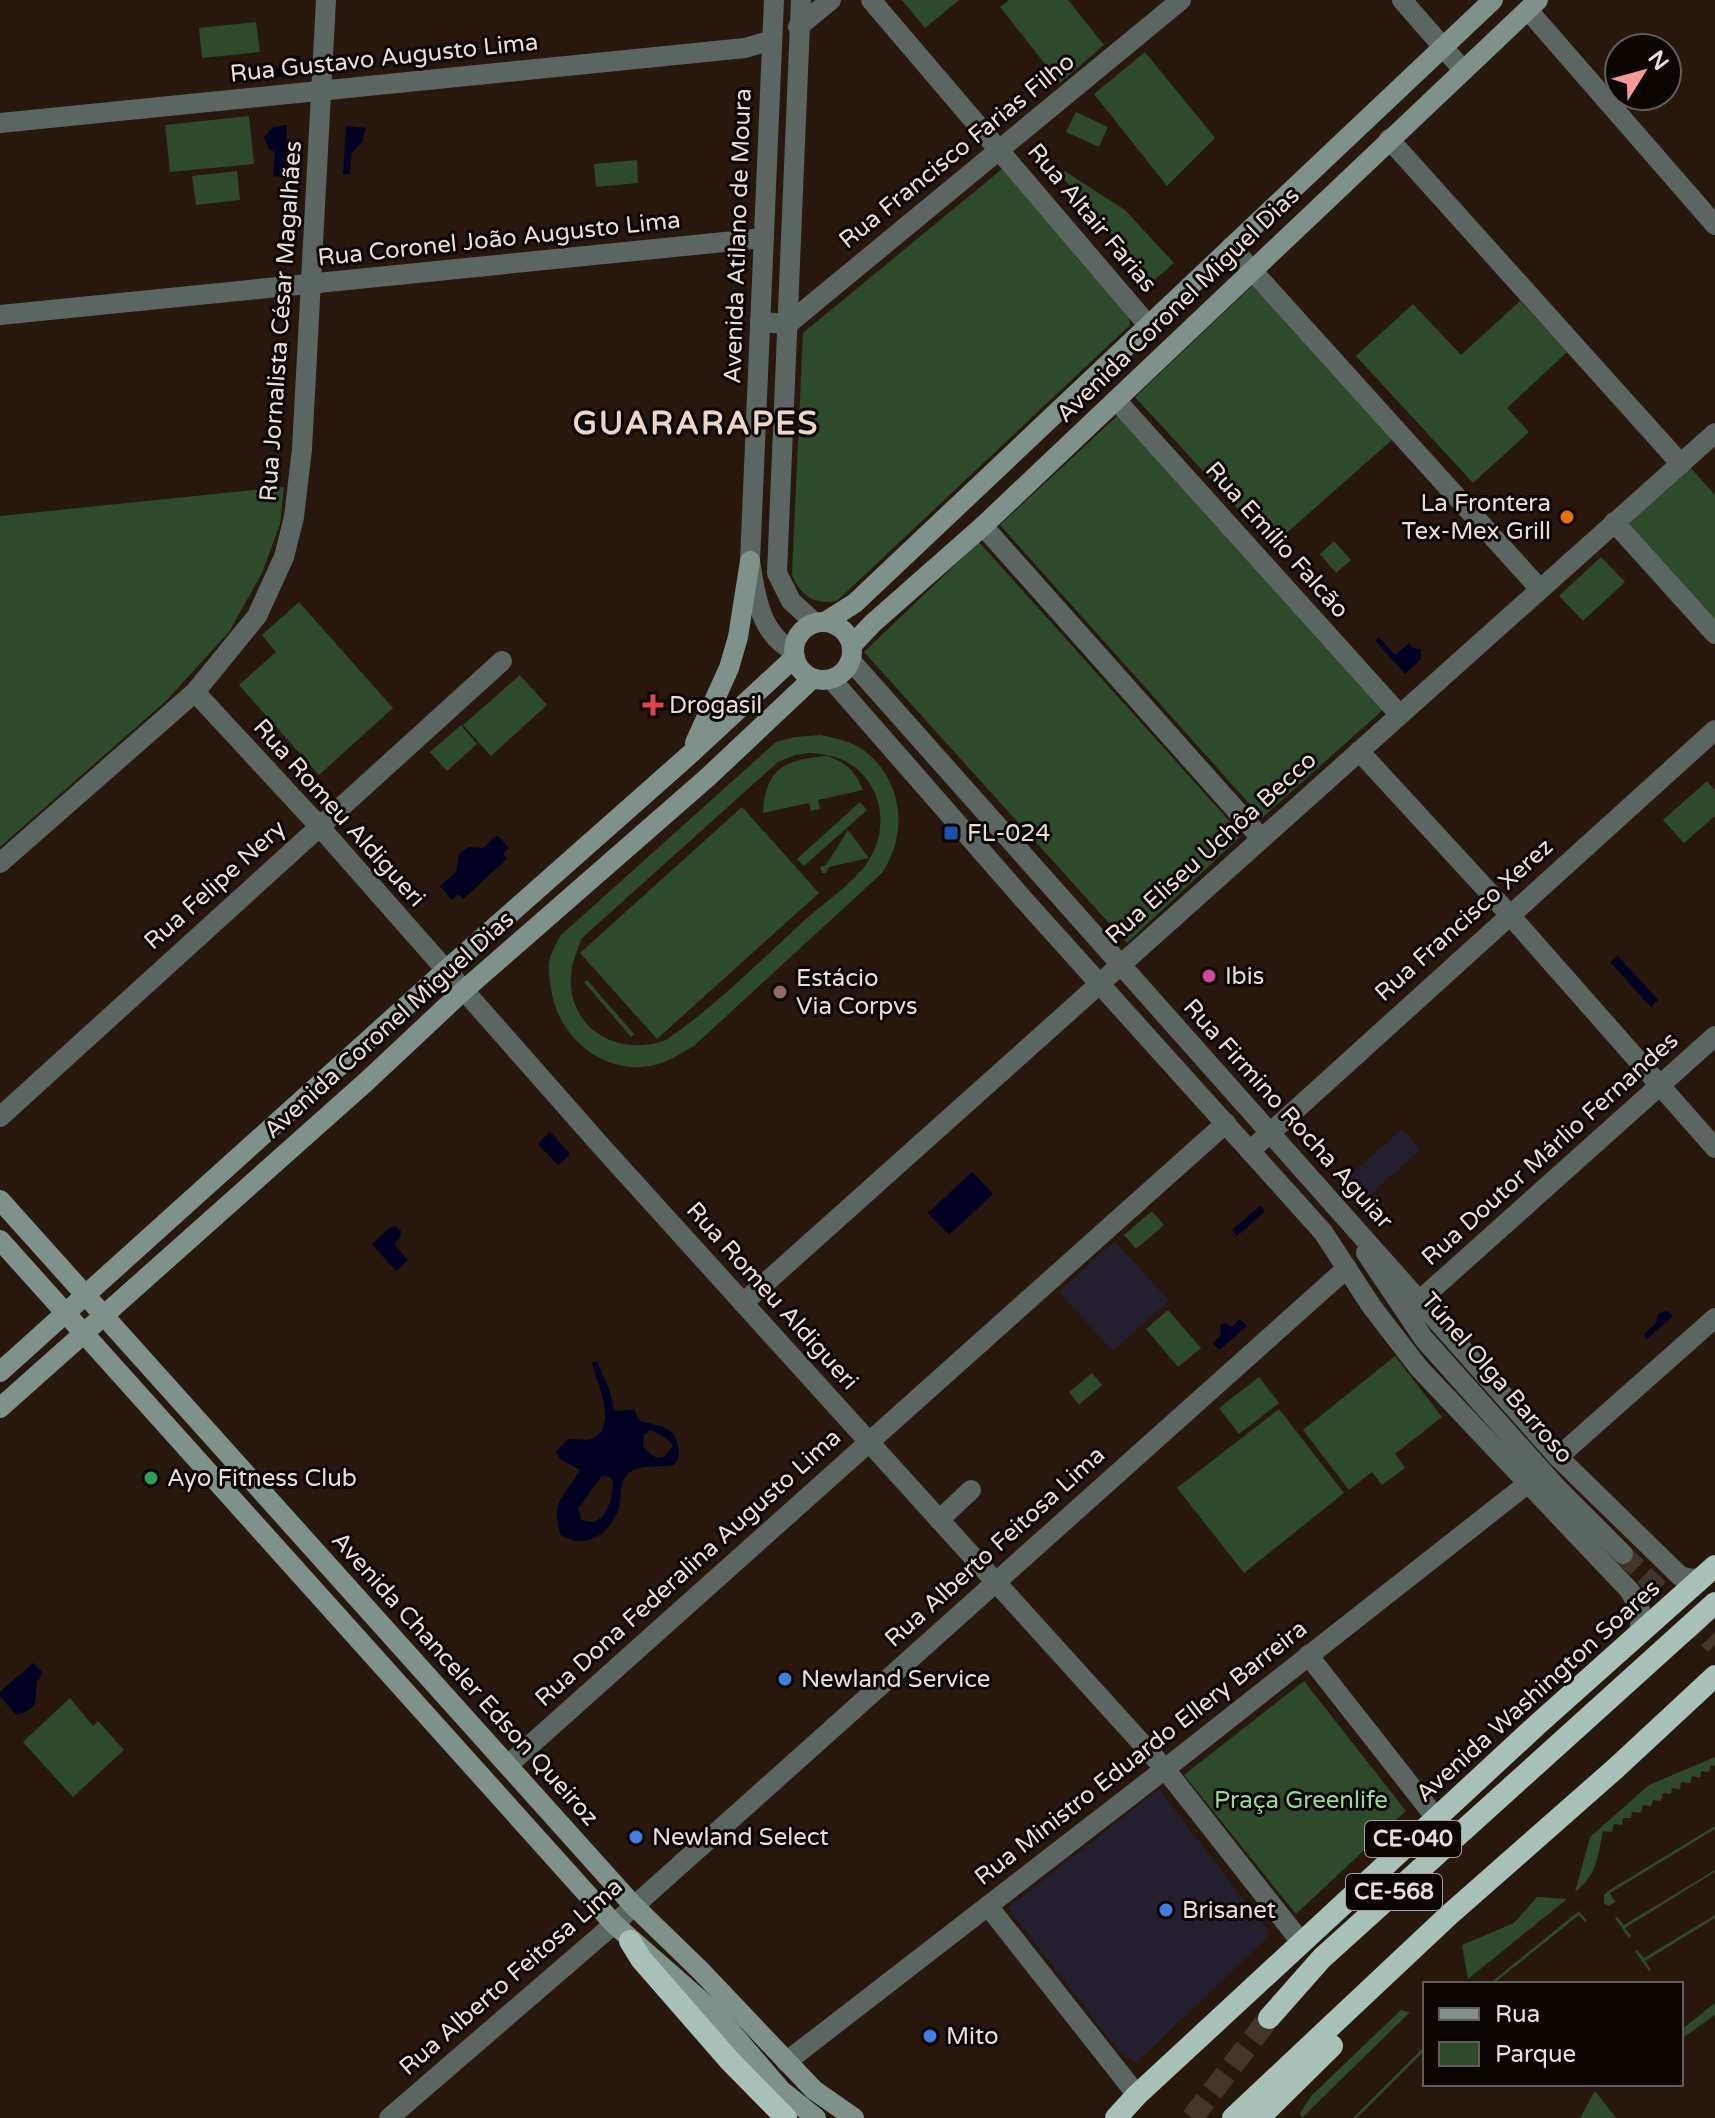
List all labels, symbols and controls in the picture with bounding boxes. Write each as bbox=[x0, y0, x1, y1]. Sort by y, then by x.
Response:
street label: Rua Gustavo Augusto Lima bbox=[228, 27, 540, 89]
north arrow bbox=[1603, 32, 1683, 112]
text: N bbox=[1642, 46, 1674, 75]
street label: Rua Francisco Farias Filho bbox=[833, 47, 1081, 255]
street label: Avenida Atilano de Moura bbox=[718, 88, 758, 384]
street label: Rua Altair Farias bbox=[1021, 138, 1163, 298]
street label: Rua Jornalista César Magalhães bbox=[254, 140, 308, 502]
street label: Avenida Coronel Miguel Dias bbox=[1050, 181, 1306, 429]
street label: Rua Coronel João Augusto Lima bbox=[316, 206, 682, 272]
district label: GUARARAPES bbox=[573, 405, 819, 443]
street label: Rua Emílio Falcão bbox=[1199, 456, 1355, 624]
place label: La Frontera Tex-Mex Grill bbox=[1401, 489, 1551, 546]
marker: La Frontera Tex-Mex Grill bbox=[1558, 508, 1576, 526]
place label: Drogasil bbox=[669, 691, 762, 720]
marker: Drogasil bbox=[644, 696, 662, 714]
street label: Rua Romeu Aldigueri bbox=[247, 713, 431, 913]
street label: Rua Eliseu Uchôa Becco bbox=[1099, 745, 1323, 951]
street label: Rua Felipe Nery bbox=[138, 814, 292, 956]
place label: FL-024 bbox=[967, 819, 1050, 848]
marker: FL-024 bbox=[942, 824, 960, 842]
street label: Rua Francisco Xerez bbox=[1369, 832, 1559, 1008]
street label: Avenida Coronel Miguel Dias bbox=[258, 905, 520, 1145]
place label: Ibis bbox=[1225, 962, 1264, 991]
place label: Estácio Via Corpvs bbox=[796, 964, 917, 1021]
marker: Ibis bbox=[1200, 967, 1218, 985]
marker: Estácio Via Corpvs bbox=[771, 983, 789, 1001]
street label: Rua Firmino Rocha Aguiar bbox=[1177, 993, 1399, 1235]
street label: Rua Doutor Márlio Fernandes bbox=[1416, 1026, 1684, 1272]
street label: Rua Romeu Aldigueri bbox=[680, 1196, 864, 1396]
street label: Túnel Olga Barroso bbox=[1415, 1287, 1579, 1469]
street label: Rua Dona Federalina Augusto Lima bbox=[529, 1423, 847, 1713]
street label: Rua Alberto Feitosa Lima bbox=[879, 1440, 1111, 1654]
place label: Ayo Fitness Club bbox=[167, 1464, 357, 1493]
marker: Ayo Fitness Club bbox=[142, 1469, 160, 1487]
street label: Avenida Chanceler Edson Queiroz bbox=[325, 1526, 605, 1832]
street label: Avenida Washington Soares bbox=[1410, 1574, 1666, 1808]
street label: Rua Ministro Eduardo Ellery Barreira bbox=[969, 1614, 1313, 1892]
place label: Newland Service bbox=[801, 1665, 990, 1694]
marker: Newland Service bbox=[776, 1670, 794, 1688]
park label: Praça Greenlife bbox=[1214, 1786, 1388, 1815]
road number: CE-040 bbox=[1365, 1821, 1461, 1857]
place label: Newland Select bbox=[652, 1823, 829, 1852]
marker: Newland Select bbox=[627, 1828, 645, 1846]
street label: Rua Alberto Feitosa Lima bbox=[393, 1872, 629, 2082]
road number: CE-568 bbox=[1346, 1874, 1442, 1910]
place label: Brisanet bbox=[1182, 1896, 1276, 1925]
marker: Brisanet bbox=[1157, 1901, 1175, 1919]
legend bbox=[1423, 1982, 1683, 2086]
text: Rua bbox=[1495, 2000, 1540, 2029]
place label: Mito bbox=[946, 2022, 999, 2051]
marker: Mito bbox=[921, 2027, 939, 2045]
text: Parque bbox=[1495, 2040, 1576, 2069]

